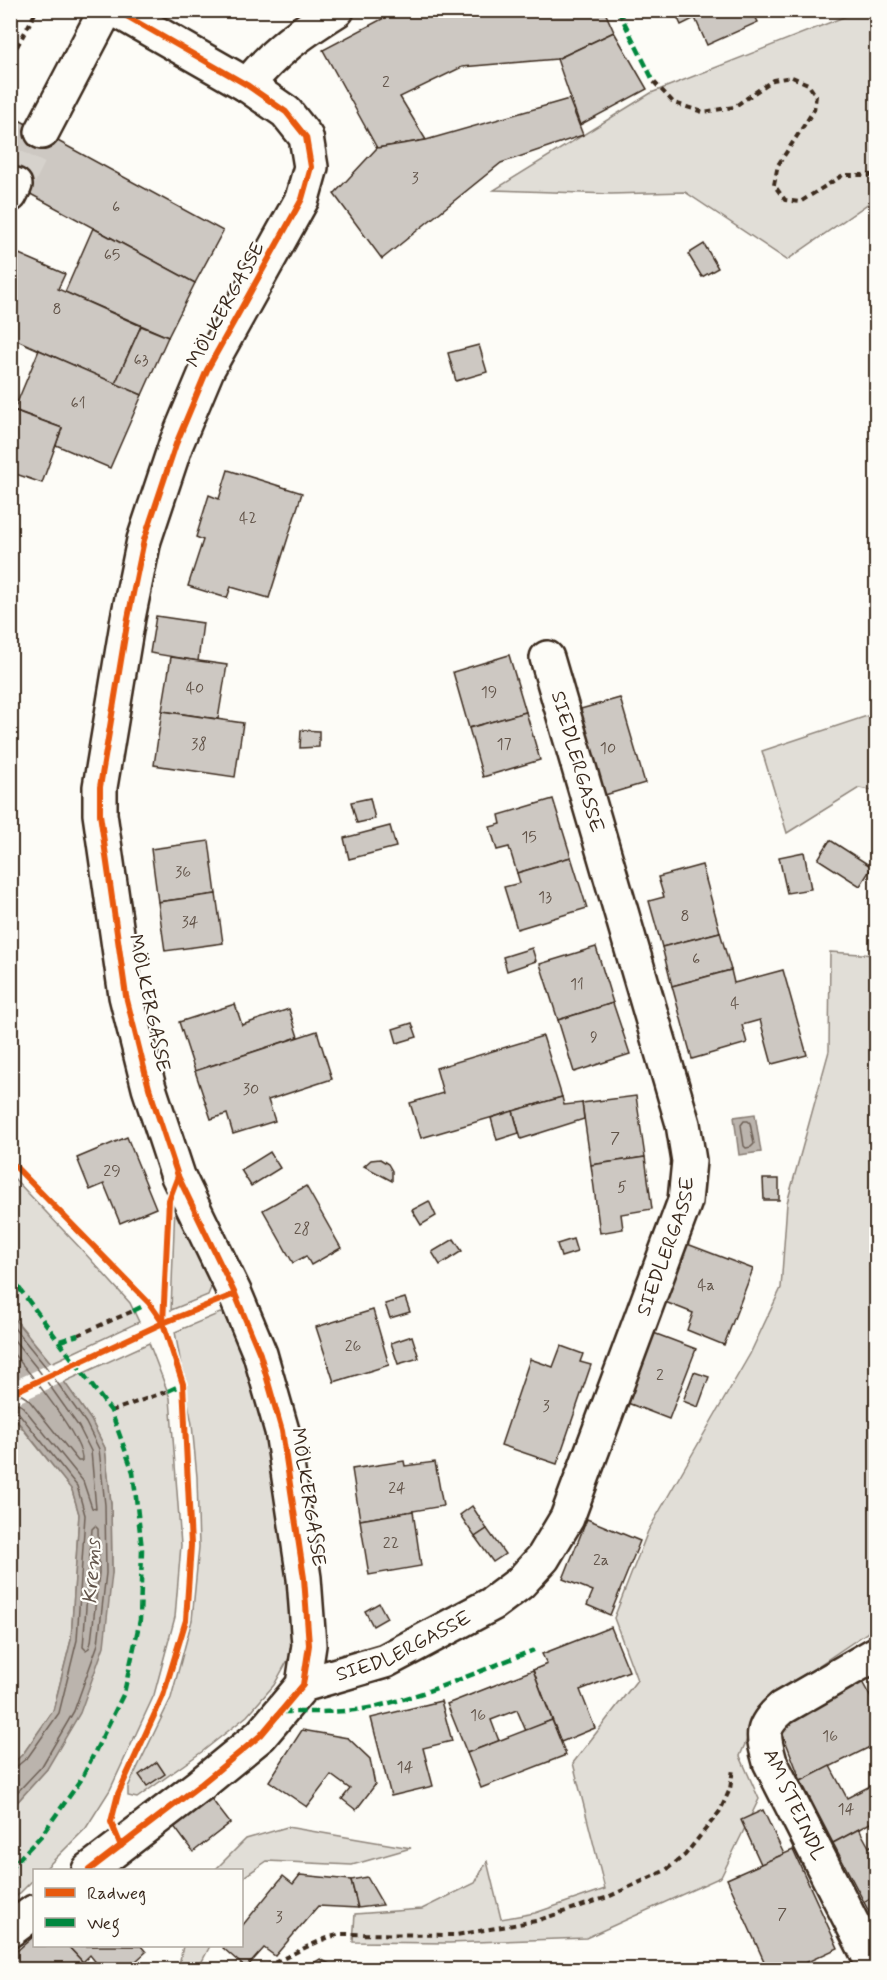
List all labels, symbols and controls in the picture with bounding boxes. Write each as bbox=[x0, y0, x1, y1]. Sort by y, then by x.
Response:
house number: 2 bbox=[382, 72, 390, 93]
house number: 3 bbox=[411, 168, 419, 189]
house number: 6 bbox=[112, 197, 120, 218]
street label: MÖLKERGASSE bbox=[180, 237, 272, 373]
house number: 65 bbox=[104, 245, 120, 266]
house number: 8 bbox=[52, 299, 62, 320]
house number: 63 bbox=[134, 350, 149, 371]
house number: 61 bbox=[70, 393, 86, 414]
house number: 42 bbox=[239, 508, 257, 529]
house number: 40 bbox=[186, 678, 204, 699]
house number: 19 bbox=[481, 682, 497, 703]
street label: SIEDLERGASSE bbox=[544, 688, 610, 836]
house number: 38 bbox=[191, 734, 207, 755]
house number: 17 bbox=[496, 734, 512, 755]
house number: 10 bbox=[600, 738, 616, 759]
house number: 15 bbox=[521, 827, 537, 848]
house number: 36 bbox=[175, 862, 191, 883]
house number: 13 bbox=[538, 887, 552, 908]
house number: 8 bbox=[680, 906, 690, 927]
house number: 34 bbox=[182, 912, 199, 933]
street label: MÖLKERGASSE bbox=[121, 932, 177, 1074]
house number: 6 bbox=[692, 949, 700, 970]
house number: 11 bbox=[570, 974, 584, 995]
house number: 4 bbox=[730, 993, 740, 1014]
house number: 9 bbox=[590, 1027, 598, 1048]
house number: 30 bbox=[243, 1079, 259, 1100]
house number: 7 bbox=[610, 1128, 620, 1149]
house number: 29 bbox=[103, 1161, 121, 1182]
street label: SIEDLERGASSE bbox=[630, 1175, 701, 1320]
house number: 5 bbox=[617, 1177, 627, 1198]
house number: 28 bbox=[294, 1219, 310, 1240]
house number: 4a bbox=[697, 1275, 715, 1296]
house number: 26 bbox=[345, 1336, 361, 1357]
house number: 2 bbox=[656, 1365, 664, 1386]
house number: 3 bbox=[542, 1396, 550, 1417]
street label: MÖLKERGASSE bbox=[284, 1426, 332, 1568]
house number: 24 bbox=[388, 1478, 406, 1499]
house number: 22 bbox=[383, 1533, 399, 1554]
water label: Krems bbox=[76, 1537, 108, 1605]
house number: 2a bbox=[593, 1550, 609, 1571]
street label: SIEDLERGASSE bbox=[333, 1604, 476, 1688]
house number: 16 bbox=[470, 1705, 486, 1726]
house number: 16 bbox=[822, 1726, 838, 1747]
street label: AM STEINDL bbox=[756, 1744, 832, 1866]
house number: 14 bbox=[397, 1757, 414, 1778]
house number: 14 bbox=[838, 1799, 855, 1820]
legend bbox=[33, 1869, 243, 1947]
text: Radweg bbox=[87, 1882, 146, 1906]
house number: 7 bbox=[777, 1904, 787, 1925]
house number: 3 bbox=[275, 1907, 283, 1928]
text: Weg bbox=[87, 1912, 120, 1938]

